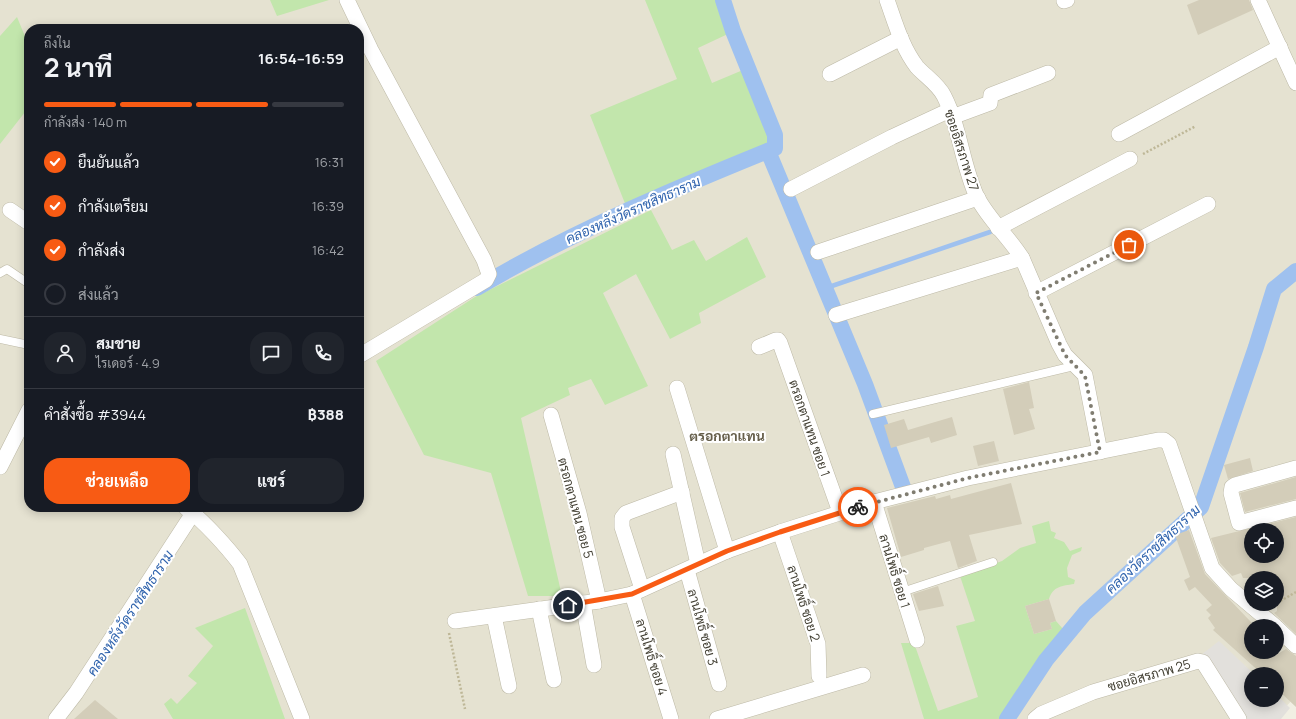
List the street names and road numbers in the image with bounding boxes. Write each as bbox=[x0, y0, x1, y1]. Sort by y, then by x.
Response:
street label: ซอยอิสรภาพ 27 bbox=[940, 107, 984, 193]
street label: ตรอกตาแทน ซอย 1 bbox=[785, 377, 835, 479]
street label: ตรอกตาแทน ซอย 5 bbox=[554, 456, 598, 560]
street label: ลานโพธิ์ ซอย 1 bbox=[875, 531, 918, 610]
street label: ลานโพธิ์ ซอย 2 bbox=[783, 562, 828, 643]
street label: ลานโพธิ์ ซอย 3 bbox=[683, 586, 726, 667]
street label: ลานโพธิ์ ซอย 4 bbox=[632, 615, 676, 698]
street label: ซอยอิสรภาพ 25 bbox=[1105, 655, 1193, 695]

